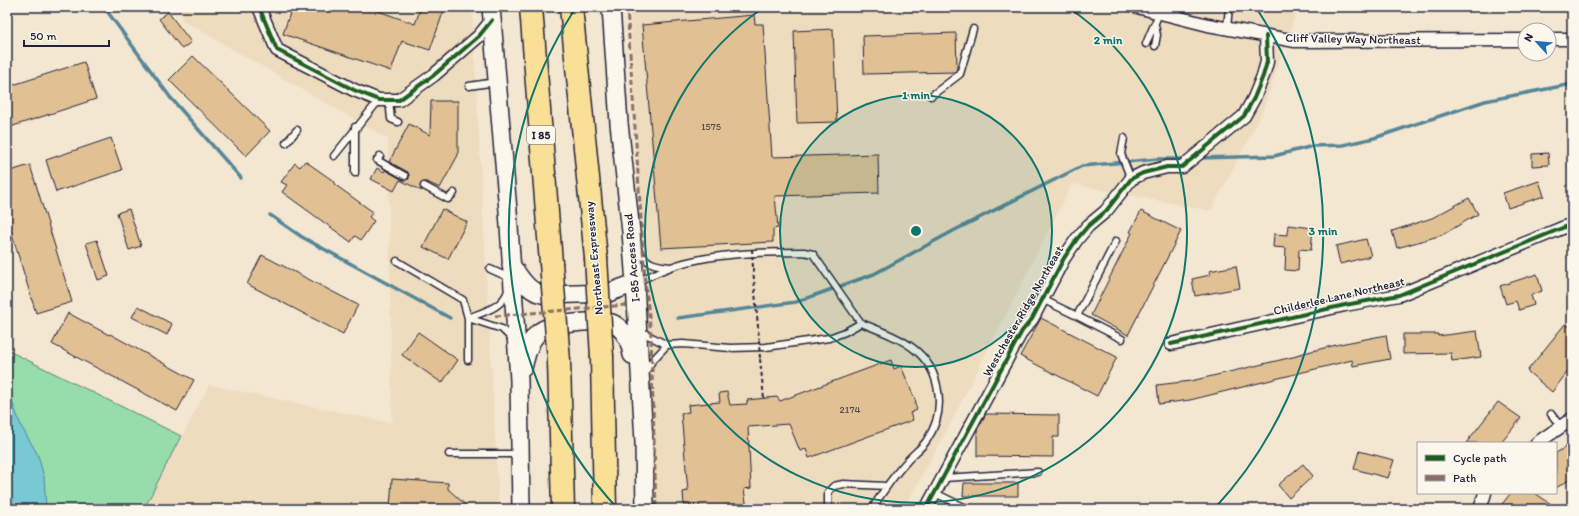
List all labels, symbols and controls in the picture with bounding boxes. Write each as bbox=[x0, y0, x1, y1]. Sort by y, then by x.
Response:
scale bar bbox=[24, 22, 109, 48]
north arrow bbox=[1517, 22, 1557, 62]
text: 50 m bbox=[30, 29, 56, 43]
street label: Cliff Valley Way Northeast bbox=[1285, 31, 1421, 47]
text: N bbox=[1521, 31, 1536, 44]
text: 2 min bbox=[1094, 33, 1123, 47]
text: 1 min bbox=[902, 88, 931, 102]
house number: 1575 bbox=[701, 120, 721, 133]
road number: I 85 bbox=[527, 126, 555, 144]
street label: Northeast Expressway bbox=[582, 200, 606, 315]
street label: I-85 Access Road bbox=[621, 213, 643, 303]
centre of rings bbox=[909, 224, 923, 238]
text: 3 min bbox=[1309, 224, 1338, 238]
street label: Westchester Ridge Northeast bbox=[980, 243, 1067, 379]
street label: Childerlee Lane Northeast bbox=[1272, 274, 1406, 318]
house number: 2174 bbox=[840, 403, 860, 416]
legend bbox=[1417, 442, 1557, 494]
text: Cycle path bbox=[1453, 451, 1507, 465]
text: Path bbox=[1453, 471, 1476, 485]

